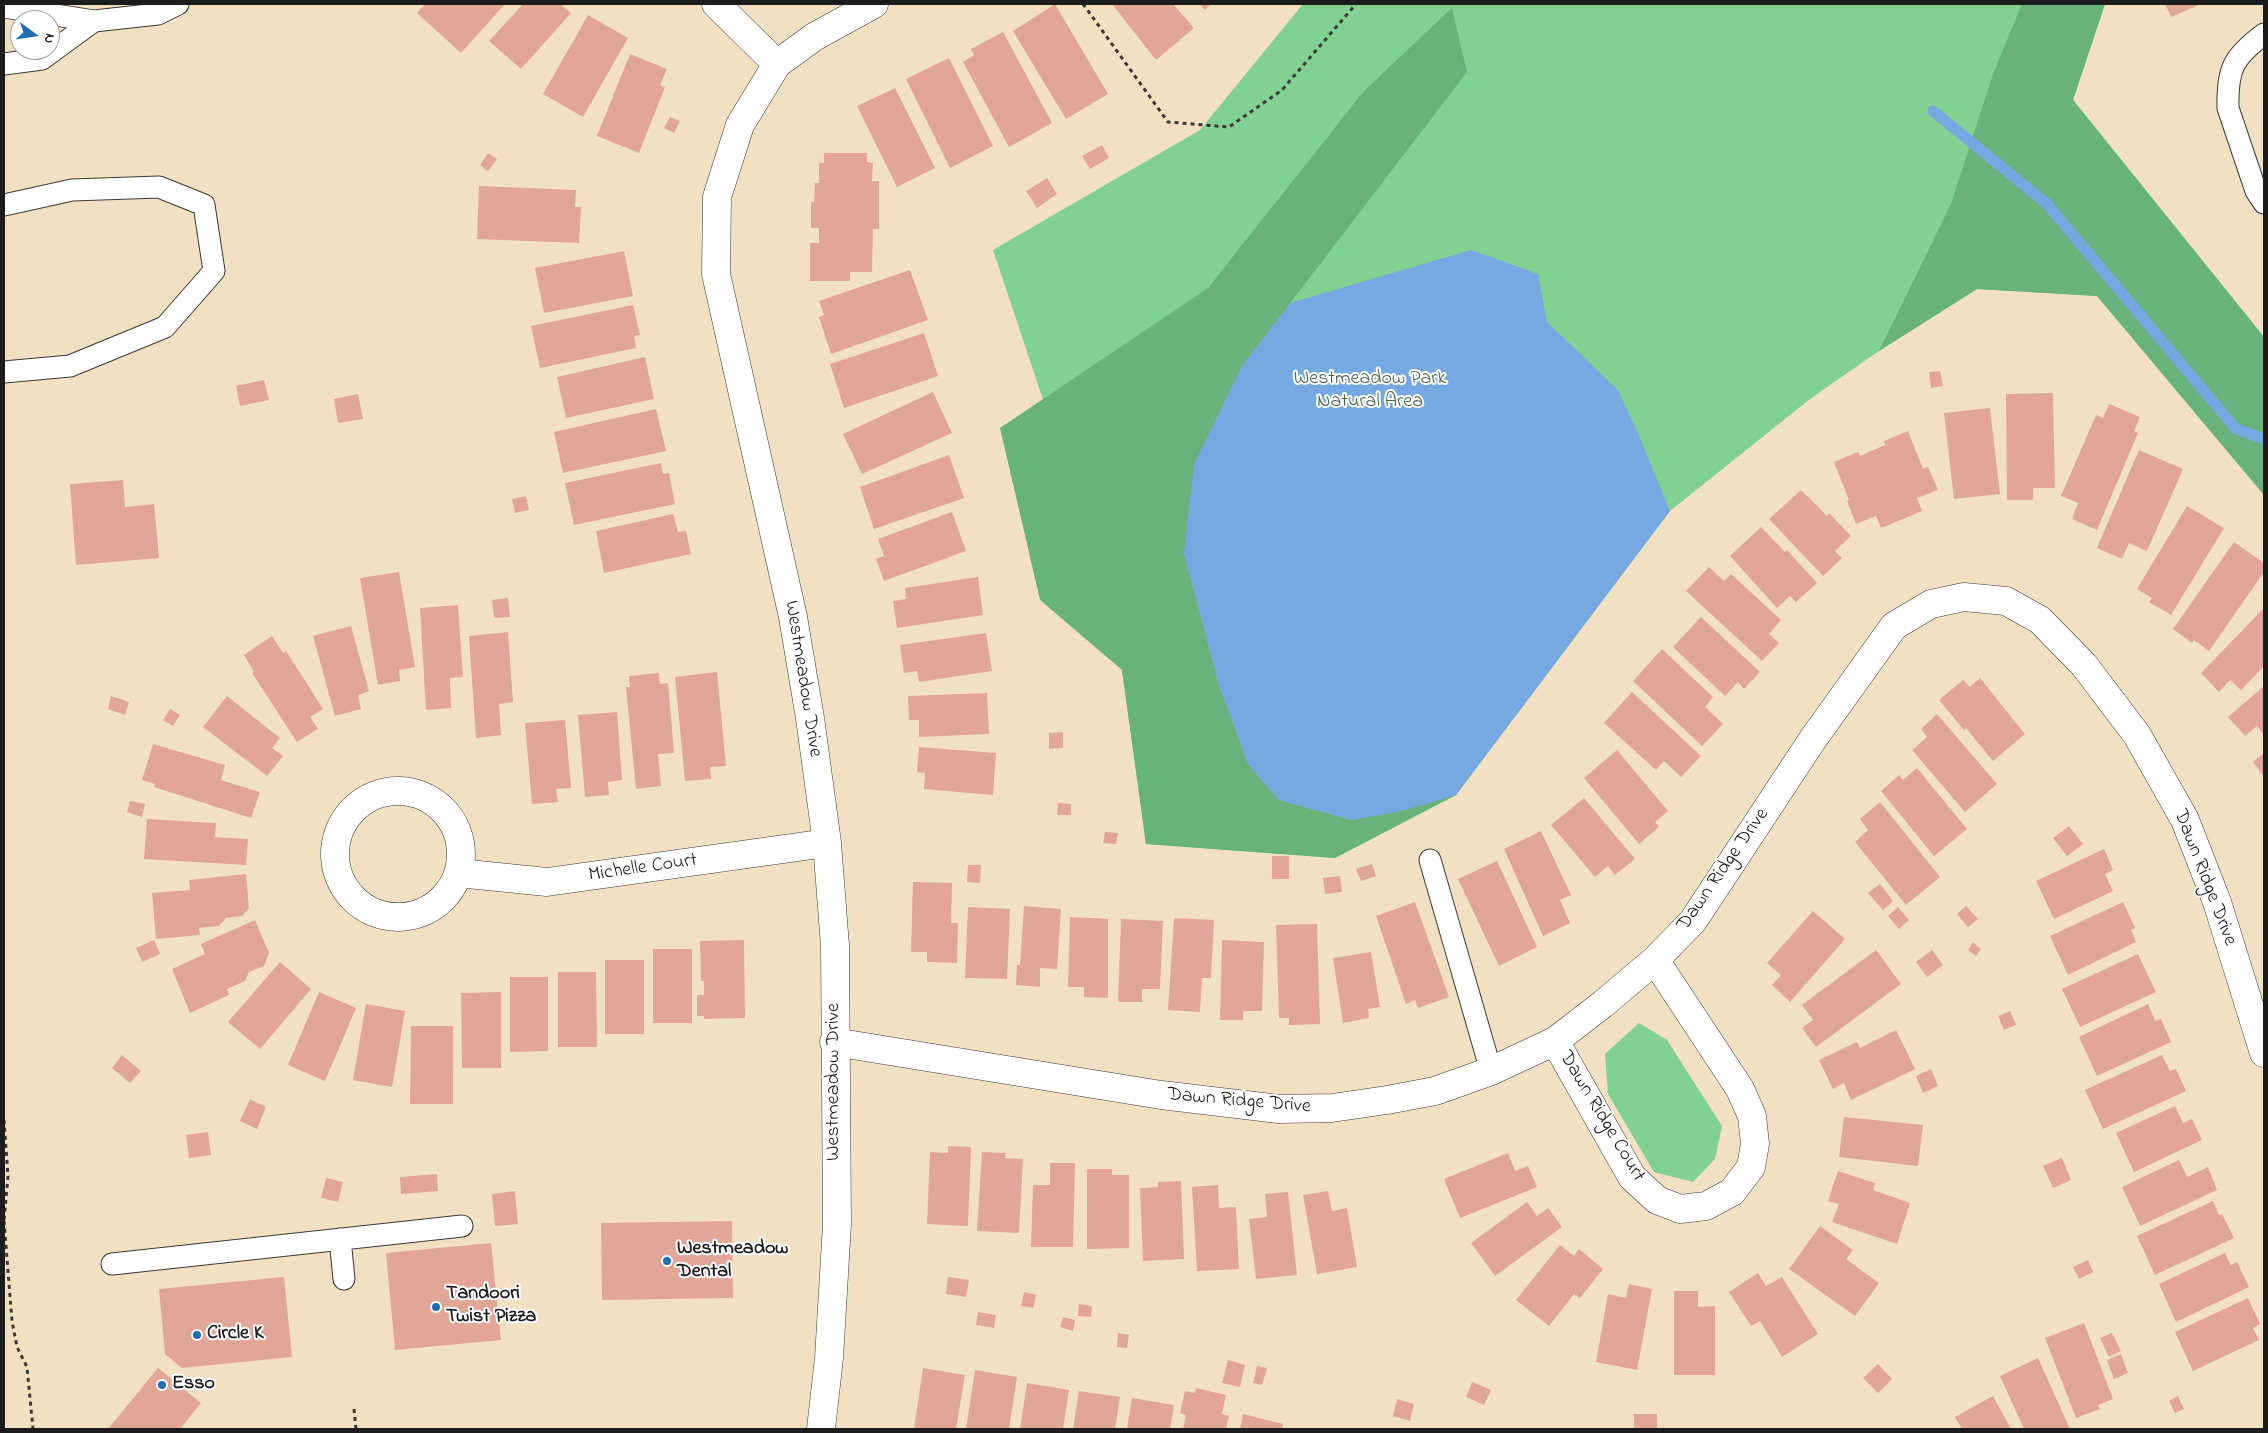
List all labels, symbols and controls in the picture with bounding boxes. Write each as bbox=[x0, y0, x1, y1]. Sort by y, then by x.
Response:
north arrow bbox=[10, 10, 60, 60]
text: N bbox=[38, 31, 60, 46]
park label: Westmeadow Park Natural Area bbox=[1294, 368, 1446, 415]
street label: Westmeadow Drive bbox=[778, 599, 826, 759]
street label: Dawn Ridge Drive bbox=[1673, 804, 1775, 936]
street label: Dawn Ridge Drive bbox=[2167, 806, 2241, 950]
street label: Michelle Court bbox=[587, 850, 699, 888]
street label: Westmeadow Drive bbox=[823, 1003, 847, 1161]
street label: Dawn Ridge Court bbox=[1553, 1047, 1649, 1187]
street label: Dawn Ridge Drive bbox=[1166, 1084, 1312, 1120]
place label: Westmeadow Dental bbox=[677, 1238, 788, 1285]
marker: Westmeadow Dental bbox=[661, 1255, 673, 1267]
place label: Tandoori Twist Pizza bbox=[446, 1283, 536, 1330]
marker: Tandoori Twist Pizza bbox=[430, 1301, 442, 1313]
place label: Circle K bbox=[207, 1323, 264, 1347]
marker: Circle K bbox=[191, 1329, 203, 1341]
place label: Esso bbox=[172, 1373, 215, 1397]
marker: Esso bbox=[156, 1379, 168, 1391]

